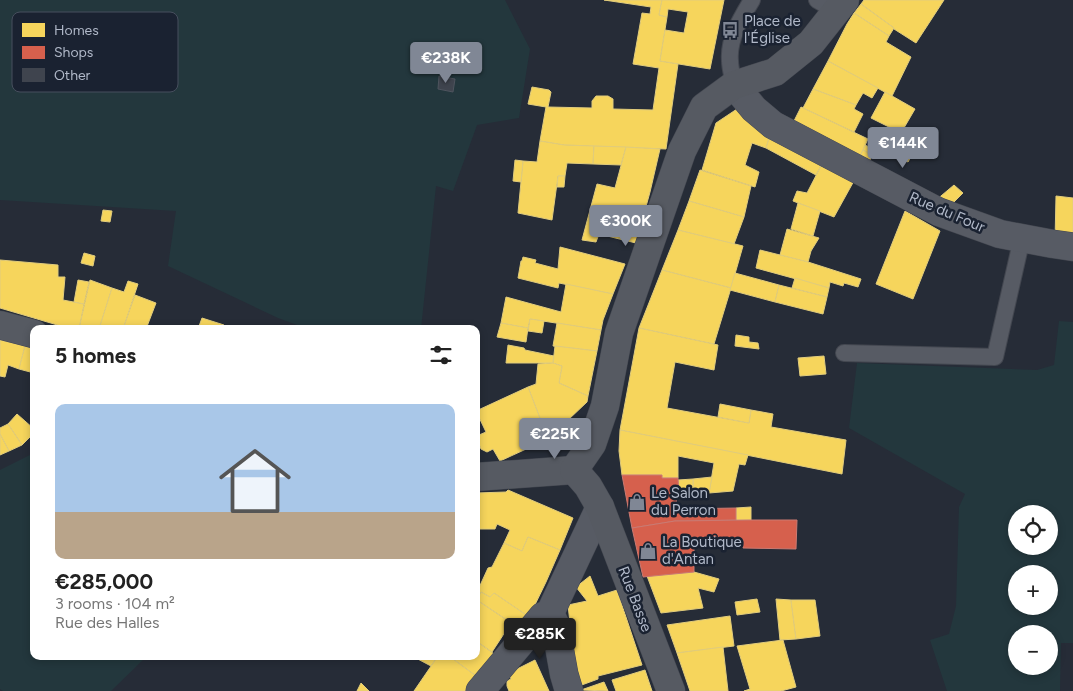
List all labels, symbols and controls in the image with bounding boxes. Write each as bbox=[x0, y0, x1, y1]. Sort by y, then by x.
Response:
legend bbox=[12, 12, 178, 92]
place label: Place de l'Église bbox=[744, 12, 801, 47]
bus stop icon: Place de l'Église bbox=[720, 20, 740, 40]
text: Homes bbox=[54, 22, 99, 39]
pin: €238K bbox=[411, 42, 481, 84]
text: Shops bbox=[54, 44, 93, 61]
text: €238K bbox=[421, 48, 471, 67]
text: Other bbox=[54, 67, 91, 84]
pin: €144K bbox=[868, 126, 938, 169]
text: €144K bbox=[879, 133, 927, 152]
street label: Rue du Four bbox=[906, 188, 988, 236]
pin: €300K bbox=[591, 204, 661, 247]
text: €300K bbox=[600, 211, 652, 230]
icon: filters bbox=[427, 341, 455, 369]
text: 5 homes bbox=[55, 343, 136, 368]
pin: €225K bbox=[520, 418, 590, 460]
text: €225K bbox=[530, 424, 580, 443]
icon: home bbox=[210, 436, 300, 526]
place label: Le Salon du Perron bbox=[651, 484, 716, 519]
shop icon: Le Salon du Perron bbox=[627, 492, 647, 512]
map controls bbox=[1008, 505, 1058, 675]
button: locate bbox=[1008, 505, 1058, 555]
place label: La Boutique d'Antan bbox=[662, 533, 742, 568]
shop icon: La Boutique d'Antan bbox=[638, 541, 658, 561]
street label: Rue Basse bbox=[614, 564, 656, 634]
button: + bbox=[1008, 565, 1058, 615]
text: €285,000 bbox=[55, 569, 153, 594]
text: 3 rooms · 104 m² bbox=[55, 594, 175, 613]
text: Rue des Halles bbox=[55, 613, 160, 632]
pin: €285K bbox=[505, 618, 575, 660]
text: €285K bbox=[515, 624, 565, 643]
button: − bbox=[1008, 625, 1058, 675]

